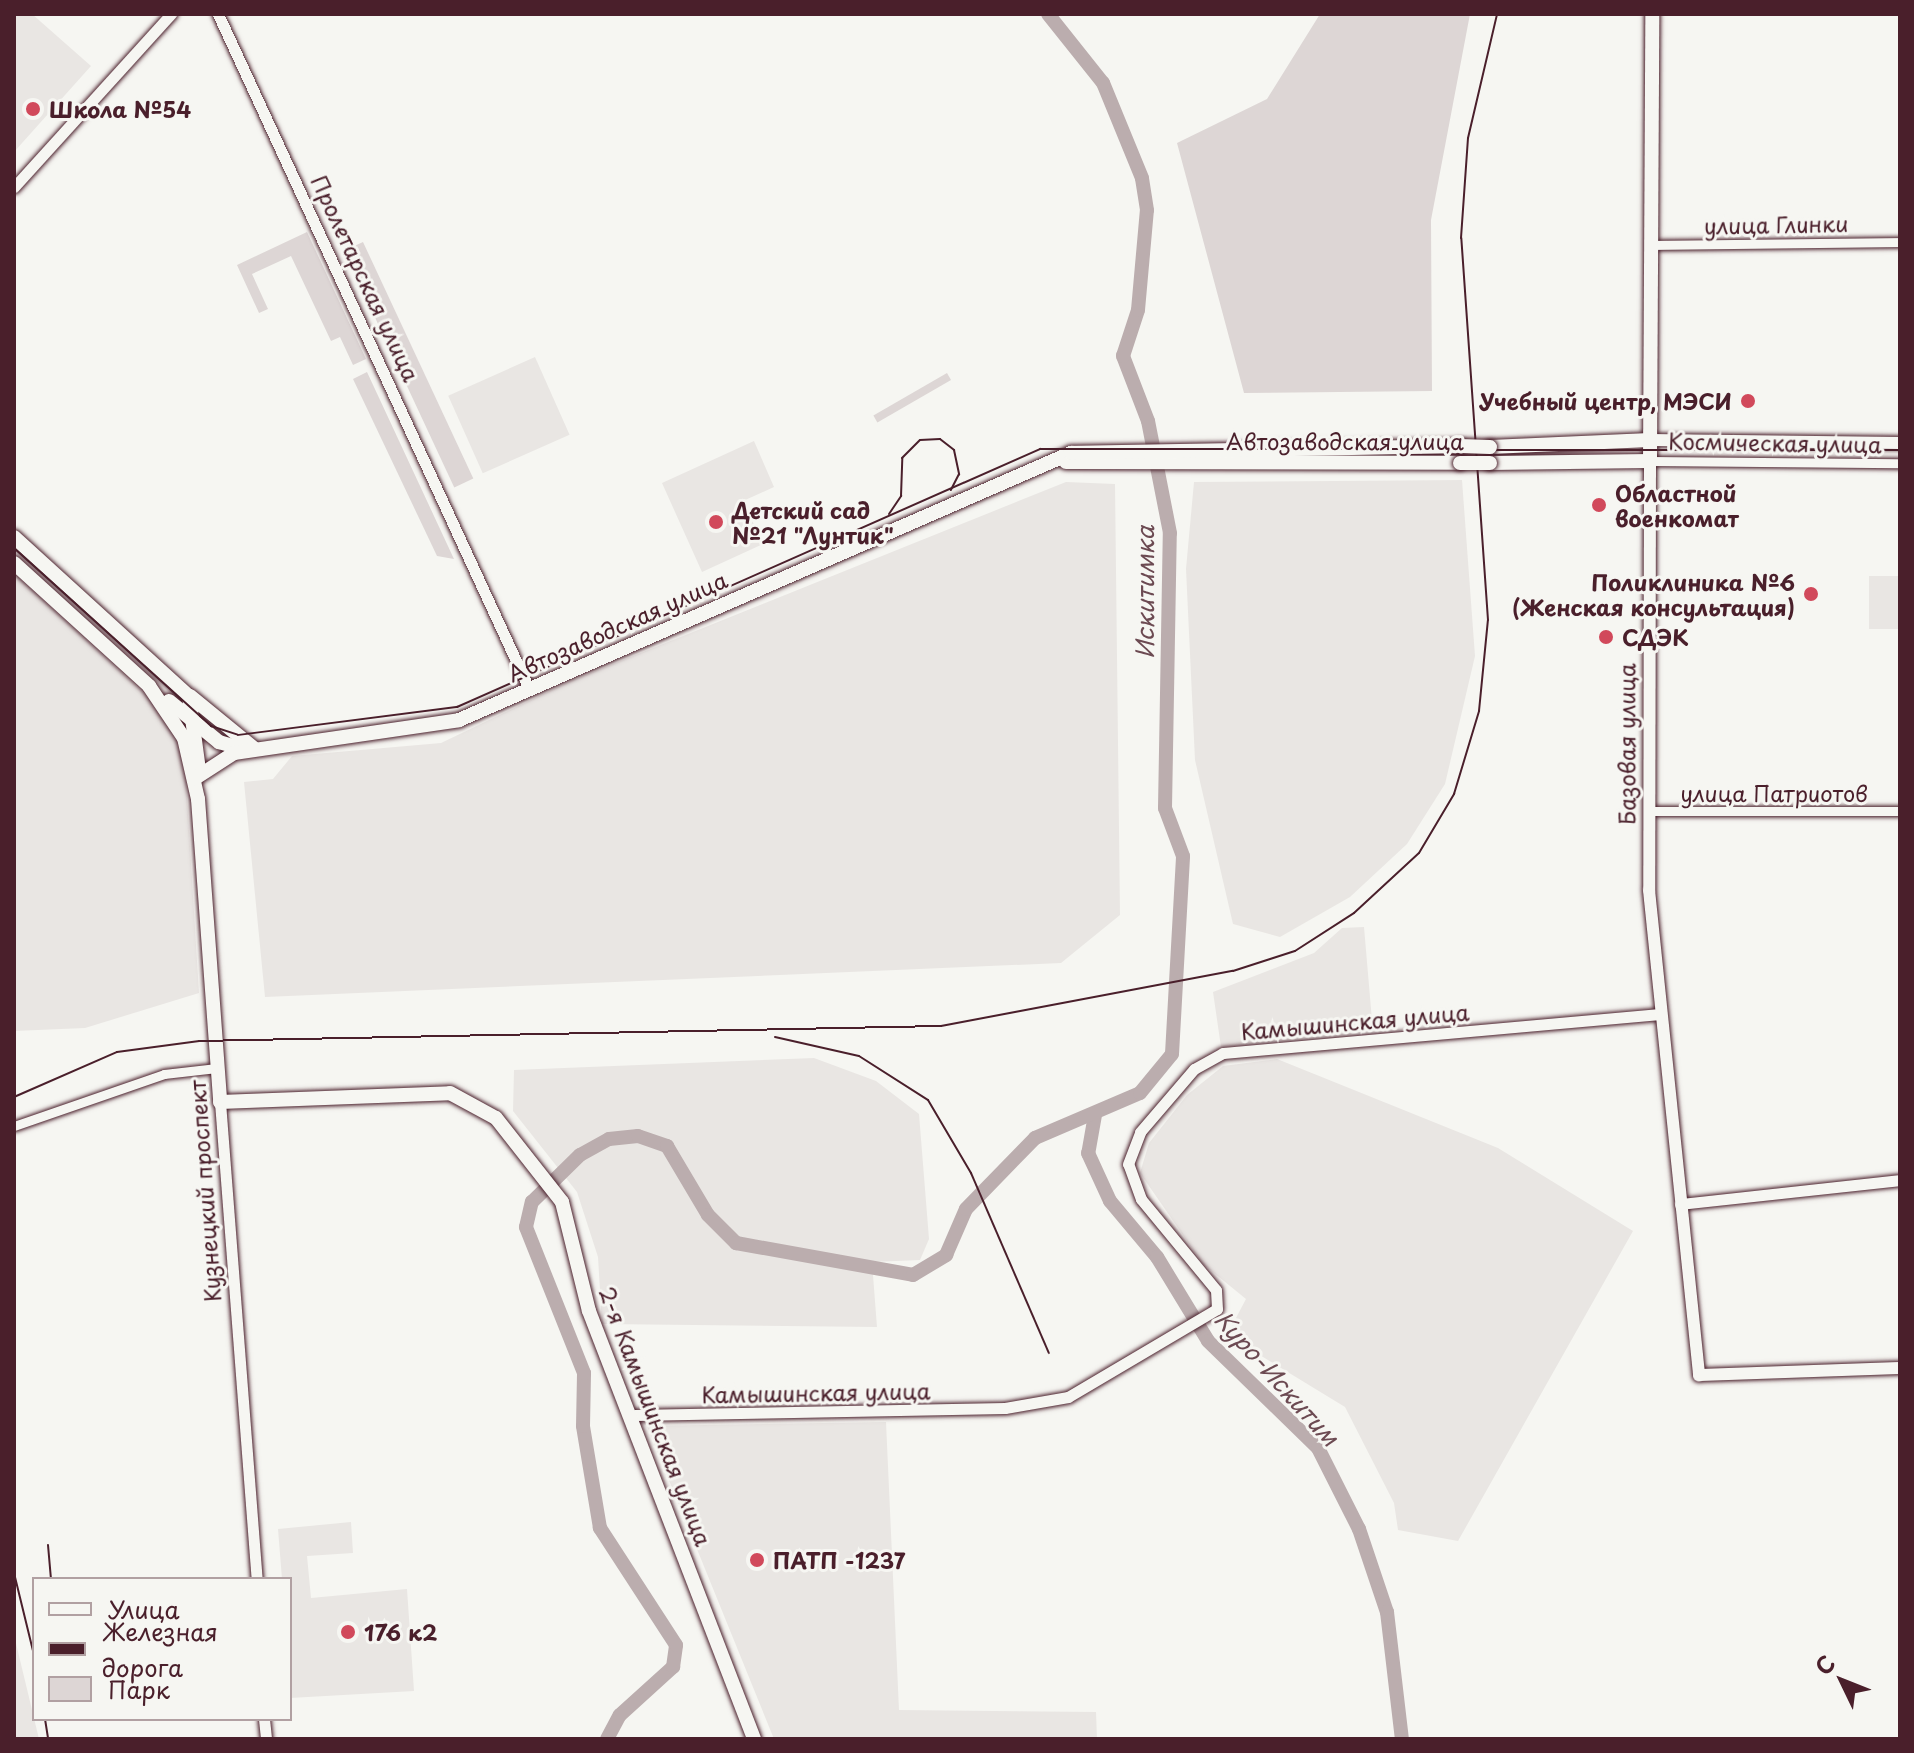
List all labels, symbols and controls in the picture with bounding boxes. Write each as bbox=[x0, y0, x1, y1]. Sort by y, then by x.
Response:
place label: Школа №54 bbox=[49, 96, 192, 122]
marker: Школа №54 bbox=[24, 100, 42, 118]
street label: Пролетарская улица bbox=[306, 170, 426, 386]
street label: улица Глинки bbox=[1703, 210, 1849, 238]
place label: Учебный центр, МЭСИ bbox=[1478, 388, 1732, 414]
marker: Учебный центр, МЭСИ bbox=[1739, 392, 1757, 410]
street label: Космическая улица bbox=[1667, 427, 1883, 457]
street label: Автозаводская улица bbox=[1226, 428, 1464, 454]
place label: Областной военкомат bbox=[1615, 479, 1739, 530]
place label: Детский сад №21 "Лунтик" bbox=[732, 496, 894, 548]
marker: Областной военкомат bbox=[1590, 496, 1608, 514]
marker: Детский сад №21 "Лунтик" bbox=[707, 513, 725, 531]
water label: Искитимка bbox=[1131, 525, 1159, 659]
street label: Автозаводская улица bbox=[502, 565, 732, 687]
place label: Поликлиника №6 (Женская консультация) bbox=[1511, 568, 1795, 620]
marker: Поликлиника №6 (Женская консультация) bbox=[1802, 585, 1820, 603]
place label: СДЭК bbox=[1622, 624, 1689, 650]
marker: СДЭК bbox=[1597, 628, 1615, 646]
street label: Базовая улица bbox=[1613, 663, 1639, 825]
street label: улица Патриотов bbox=[1680, 780, 1868, 806]
street label: Камышинская улица bbox=[1239, 998, 1471, 1044]
street label: Кузнецкий проспект bbox=[183, 1079, 225, 1303]
street label: 2-я Камышинская улица bbox=[594, 1283, 718, 1549]
water label: Куро-Искитим bbox=[1209, 1305, 1345, 1451]
street label: Камышинская улица bbox=[701, 1377, 931, 1407]
place label: ПАТП -1237 bbox=[773, 1547, 906, 1573]
marker: ПАТП -1237 bbox=[748, 1551, 766, 1569]
legend bbox=[32, 1577, 292, 1721]
text: Улица bbox=[108, 1591, 180, 1627]
text: Железная дорога bbox=[102, 1613, 218, 1685]
place label: 176 к2 bbox=[364, 1619, 438, 1645]
marker: 176 к2 bbox=[339, 1623, 357, 1641]
north arrow bbox=[1802, 1641, 1882, 1721]
text: С bbox=[1806, 1647, 1842, 1682]
text: Парк bbox=[108, 1671, 170, 1707]

